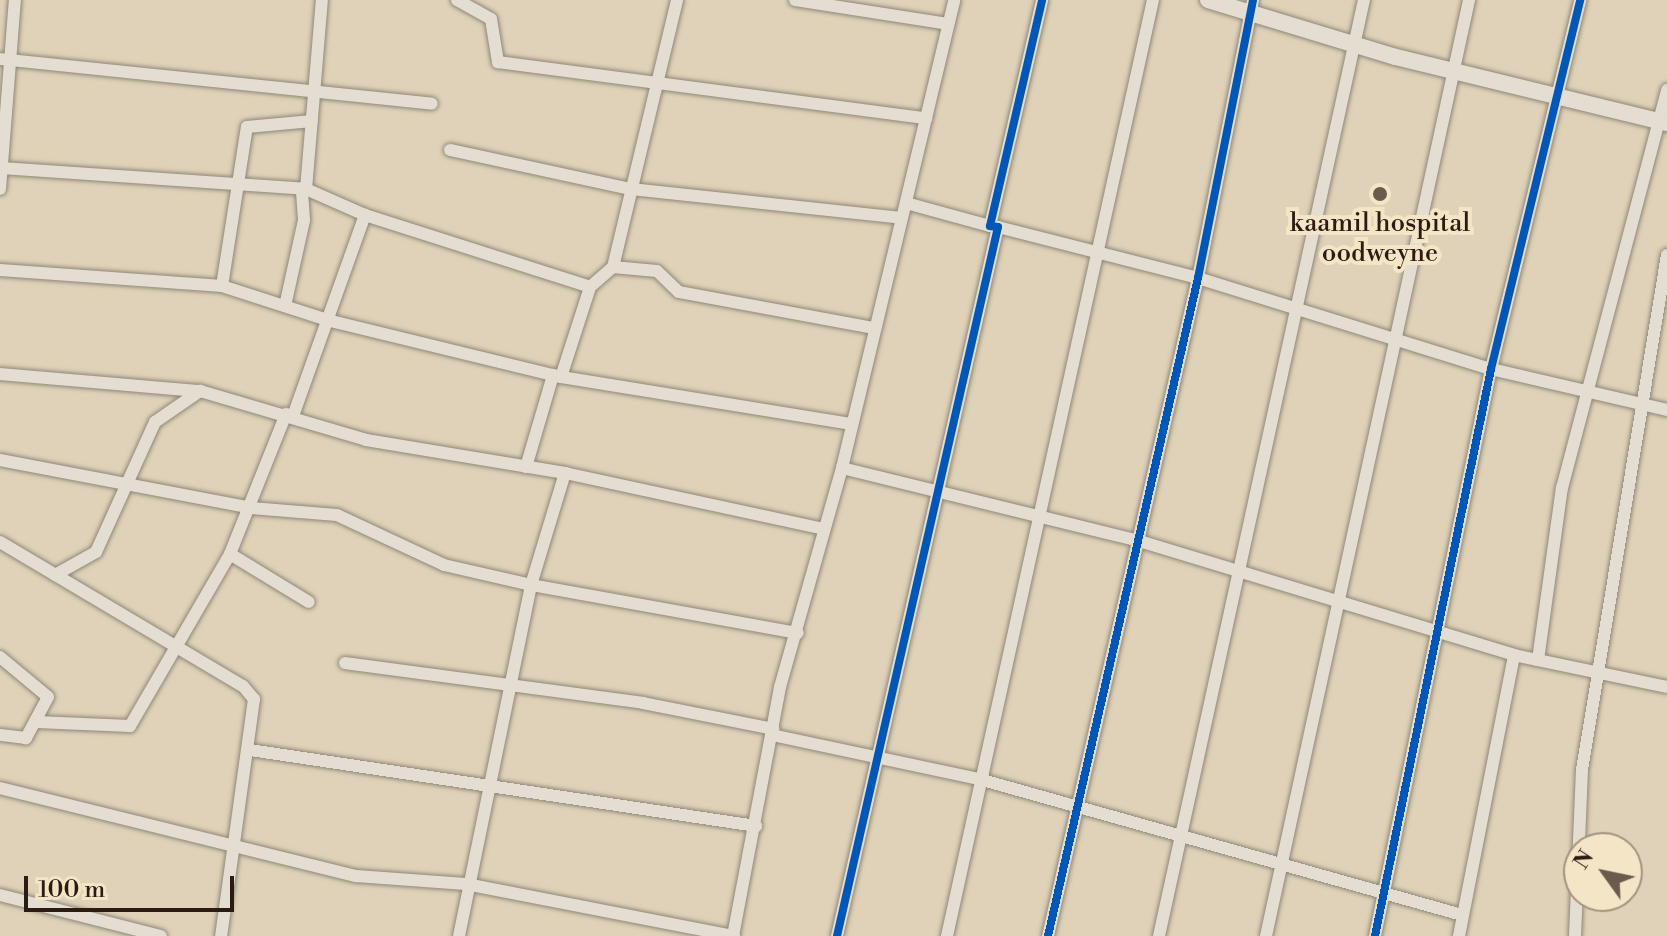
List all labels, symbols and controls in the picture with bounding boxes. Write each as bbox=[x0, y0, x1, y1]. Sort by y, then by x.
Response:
marker: kaamil hospital oodweyne bbox=[1369, 183, 1391, 205]
place label: kaamil hospital oodweyne bbox=[1290, 208, 1470, 270]
north arrow bbox=[1563, 832, 1643, 912]
text: N bbox=[1568, 845, 1600, 874]
scale bar bbox=[28, 860, 238, 910]
text: 100 m bbox=[38, 875, 105, 905]

